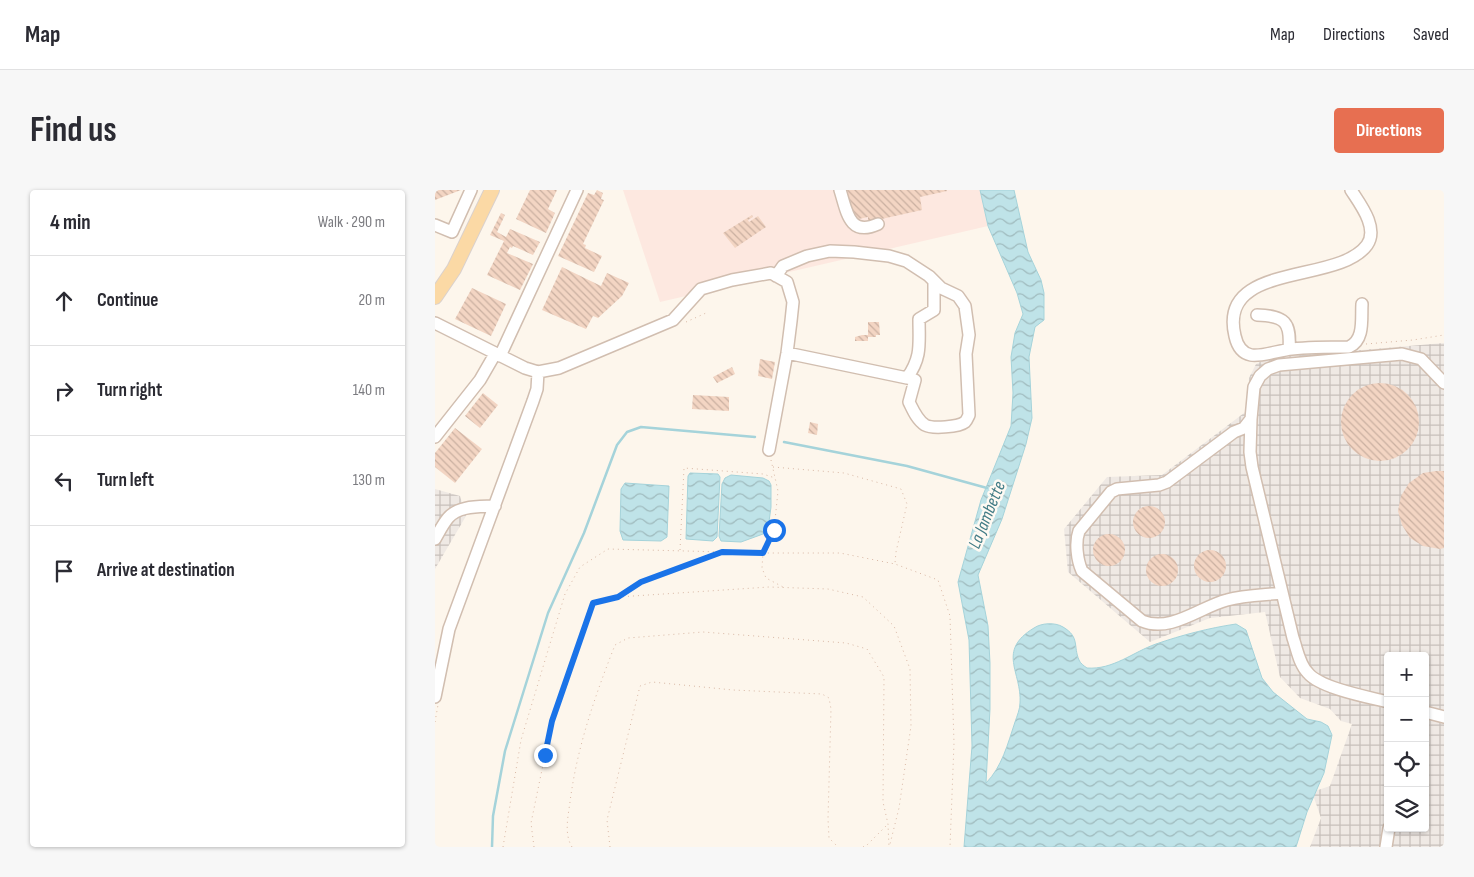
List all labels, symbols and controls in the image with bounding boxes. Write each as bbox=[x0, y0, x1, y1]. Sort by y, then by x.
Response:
text: Map bbox=[25, 20, 60, 49]
text: Map bbox=[1270, 24, 1295, 45]
text: Directions bbox=[1323, 24, 1385, 45]
text: Saved bbox=[1413, 24, 1449, 45]
button: Directions bbox=[1334, 108, 1444, 153]
text: Find us bbox=[30, 109, 117, 152]
text: 4 min bbox=[50, 210, 91, 235]
text: Walk · 290 m bbox=[318, 213, 385, 232]
icon: ahead bbox=[50, 287, 78, 315]
text: Continue bbox=[97, 289, 158, 312]
text: 20 m bbox=[358, 291, 385, 310]
icon: right bbox=[50, 377, 78, 405]
text: Turn right bbox=[97, 379, 162, 402]
text: 140 m bbox=[353, 381, 385, 400]
icon: left bbox=[50, 467, 78, 495]
text: Turn left bbox=[97, 469, 154, 492]
text: 130 m bbox=[353, 471, 385, 490]
water label: La Jambette bbox=[964, 478, 1010, 552]
route start bbox=[763, 519, 786, 542]
icon: arrive bbox=[50, 557, 78, 585]
text: Arrive at destination bbox=[97, 559, 235, 582]
map controls bbox=[1384, 652, 1429, 832]
button: + bbox=[1384, 652, 1429, 697]
button: − bbox=[1384, 697, 1429, 742]
button: locate bbox=[1384, 742, 1429, 787]
route end bbox=[534, 744, 557, 767]
button: layers bbox=[1384, 787, 1429, 832]

